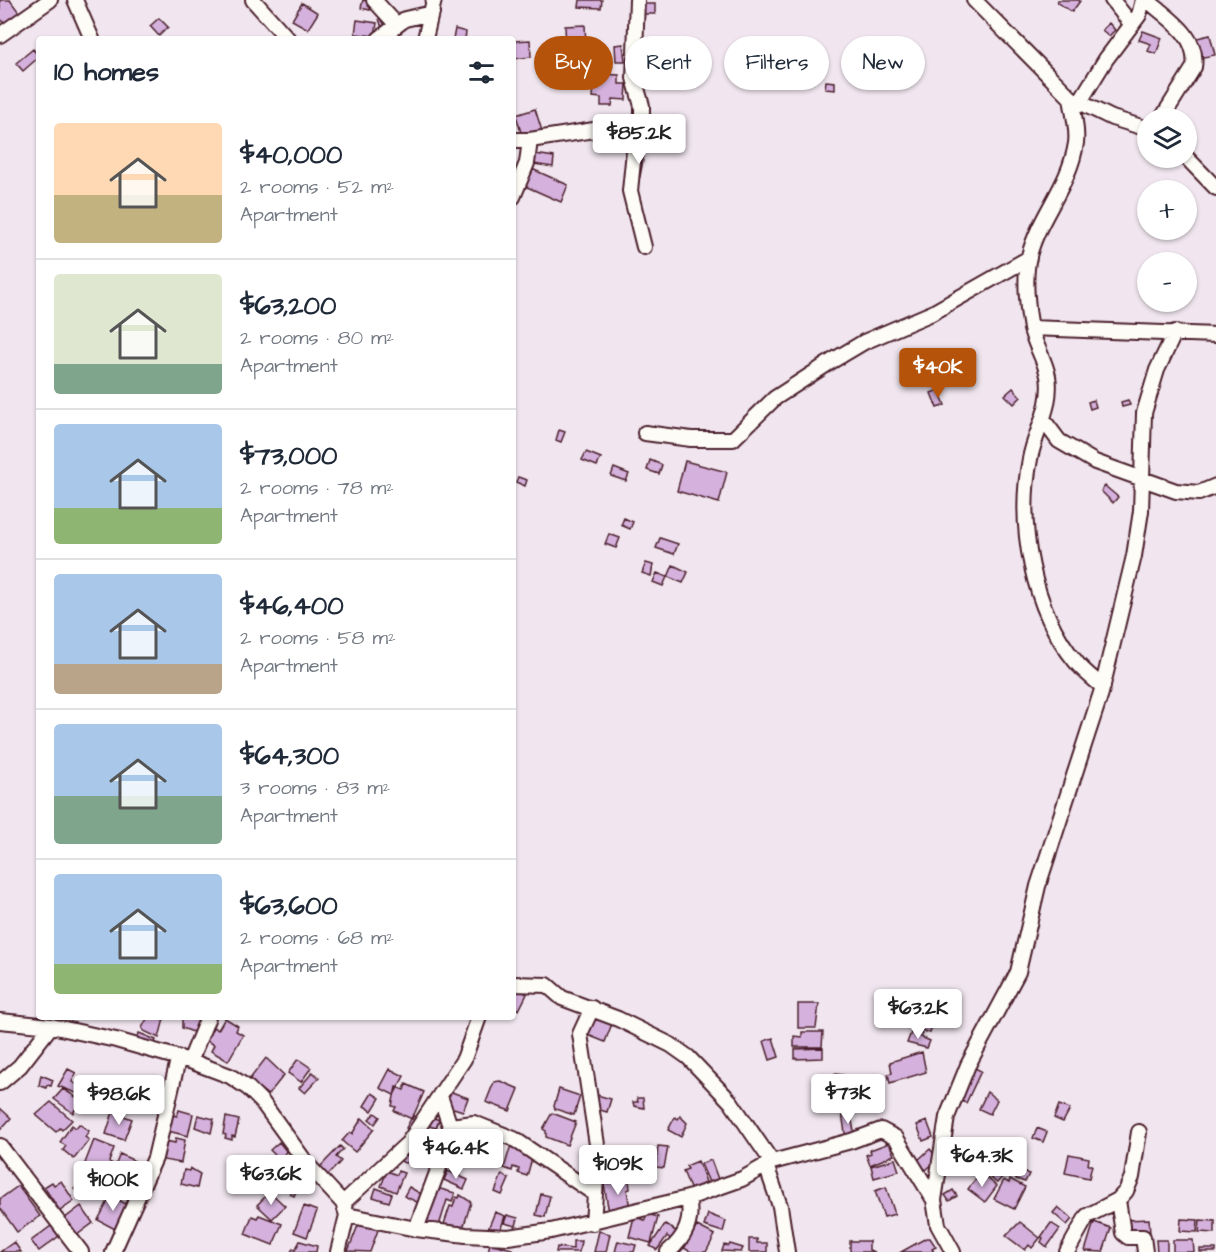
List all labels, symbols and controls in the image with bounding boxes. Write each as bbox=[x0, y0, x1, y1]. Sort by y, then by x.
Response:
chip: Buy bbox=[534, 36, 613, 90]
chip: Rent bbox=[625, 36, 712, 90]
chip: Filters bbox=[724, 36, 829, 90]
chip: New bbox=[841, 36, 925, 90]
text: 10 homes bbox=[54, 54, 159, 90]
icon: filters bbox=[465, 56, 498, 89]
map controls bbox=[1137, 108, 1197, 312]
button: layers bbox=[1137, 108, 1197, 168]
pin: $85.2K bbox=[590, 114, 688, 165]
text: $85.2K bbox=[607, 119, 671, 147]
text: $40,000 bbox=[240, 137, 342, 173]
icon: home bbox=[102, 147, 174, 219]
text: 2 rooms · 52 m² bbox=[240, 173, 394, 201]
button: + bbox=[1137, 180, 1197, 240]
text: Apartment bbox=[240, 201, 338, 229]
button: − bbox=[1137, 252, 1197, 312]
text: $63,200 bbox=[240, 288, 336, 324]
icon: home bbox=[102, 298, 174, 370]
text: 2 rooms · 80 m² bbox=[240, 324, 394, 352]
pin: $40K bbox=[902, 348, 974, 399]
text: Apartment bbox=[240, 352, 338, 380]
text: $40K bbox=[913, 353, 963, 381]
text: $73,000 bbox=[240, 438, 338, 474]
icon: home bbox=[102, 448, 174, 520]
text: 2 rooms · 78 m² bbox=[240, 474, 394, 502]
text: Apartment bbox=[240, 502, 338, 530]
text: $46,400 bbox=[240, 588, 344, 624]
icon: home bbox=[102, 598, 174, 670]
text: 2 rooms · 58 m² bbox=[240, 624, 396, 652]
text: Apartment bbox=[240, 652, 338, 680]
text: $64,300 bbox=[240, 738, 339, 774]
icon: home bbox=[102, 748, 174, 820]
text: 3 rooms · 83 m² bbox=[240, 774, 390, 802]
text: Apartment bbox=[240, 802, 338, 830]
text: $63,600 bbox=[240, 888, 338, 924]
icon: home bbox=[102, 898, 174, 970]
text: 2 rooms · 68 m² bbox=[240, 924, 394, 952]
text: Apartment bbox=[240, 952, 338, 980]
pin: $63.2K bbox=[869, 989, 967, 1040]
text: $63.2K bbox=[888, 994, 948, 1022]
pin: $73K bbox=[812, 1074, 884, 1125]
pin: $98.6K bbox=[70, 1075, 168, 1126]
text: $73K bbox=[825, 1079, 871, 1107]
text: $98.6K bbox=[88, 1080, 150, 1108]
pin: $46.4K bbox=[407, 1129, 505, 1180]
text: $46.4K bbox=[423, 1134, 489, 1162]
pin: $64.3K bbox=[933, 1137, 1031, 1188]
text: $64.3K bbox=[951, 1142, 1013, 1170]
pin: $109K bbox=[576, 1145, 660, 1196]
text: $109K bbox=[593, 1150, 643, 1178]
pin: $63.6K bbox=[222, 1155, 320, 1206]
text: $63.6K bbox=[240, 1160, 302, 1188]
pin: $100K bbox=[71, 1161, 155, 1212]
text: $100K bbox=[87, 1166, 139, 1194]

